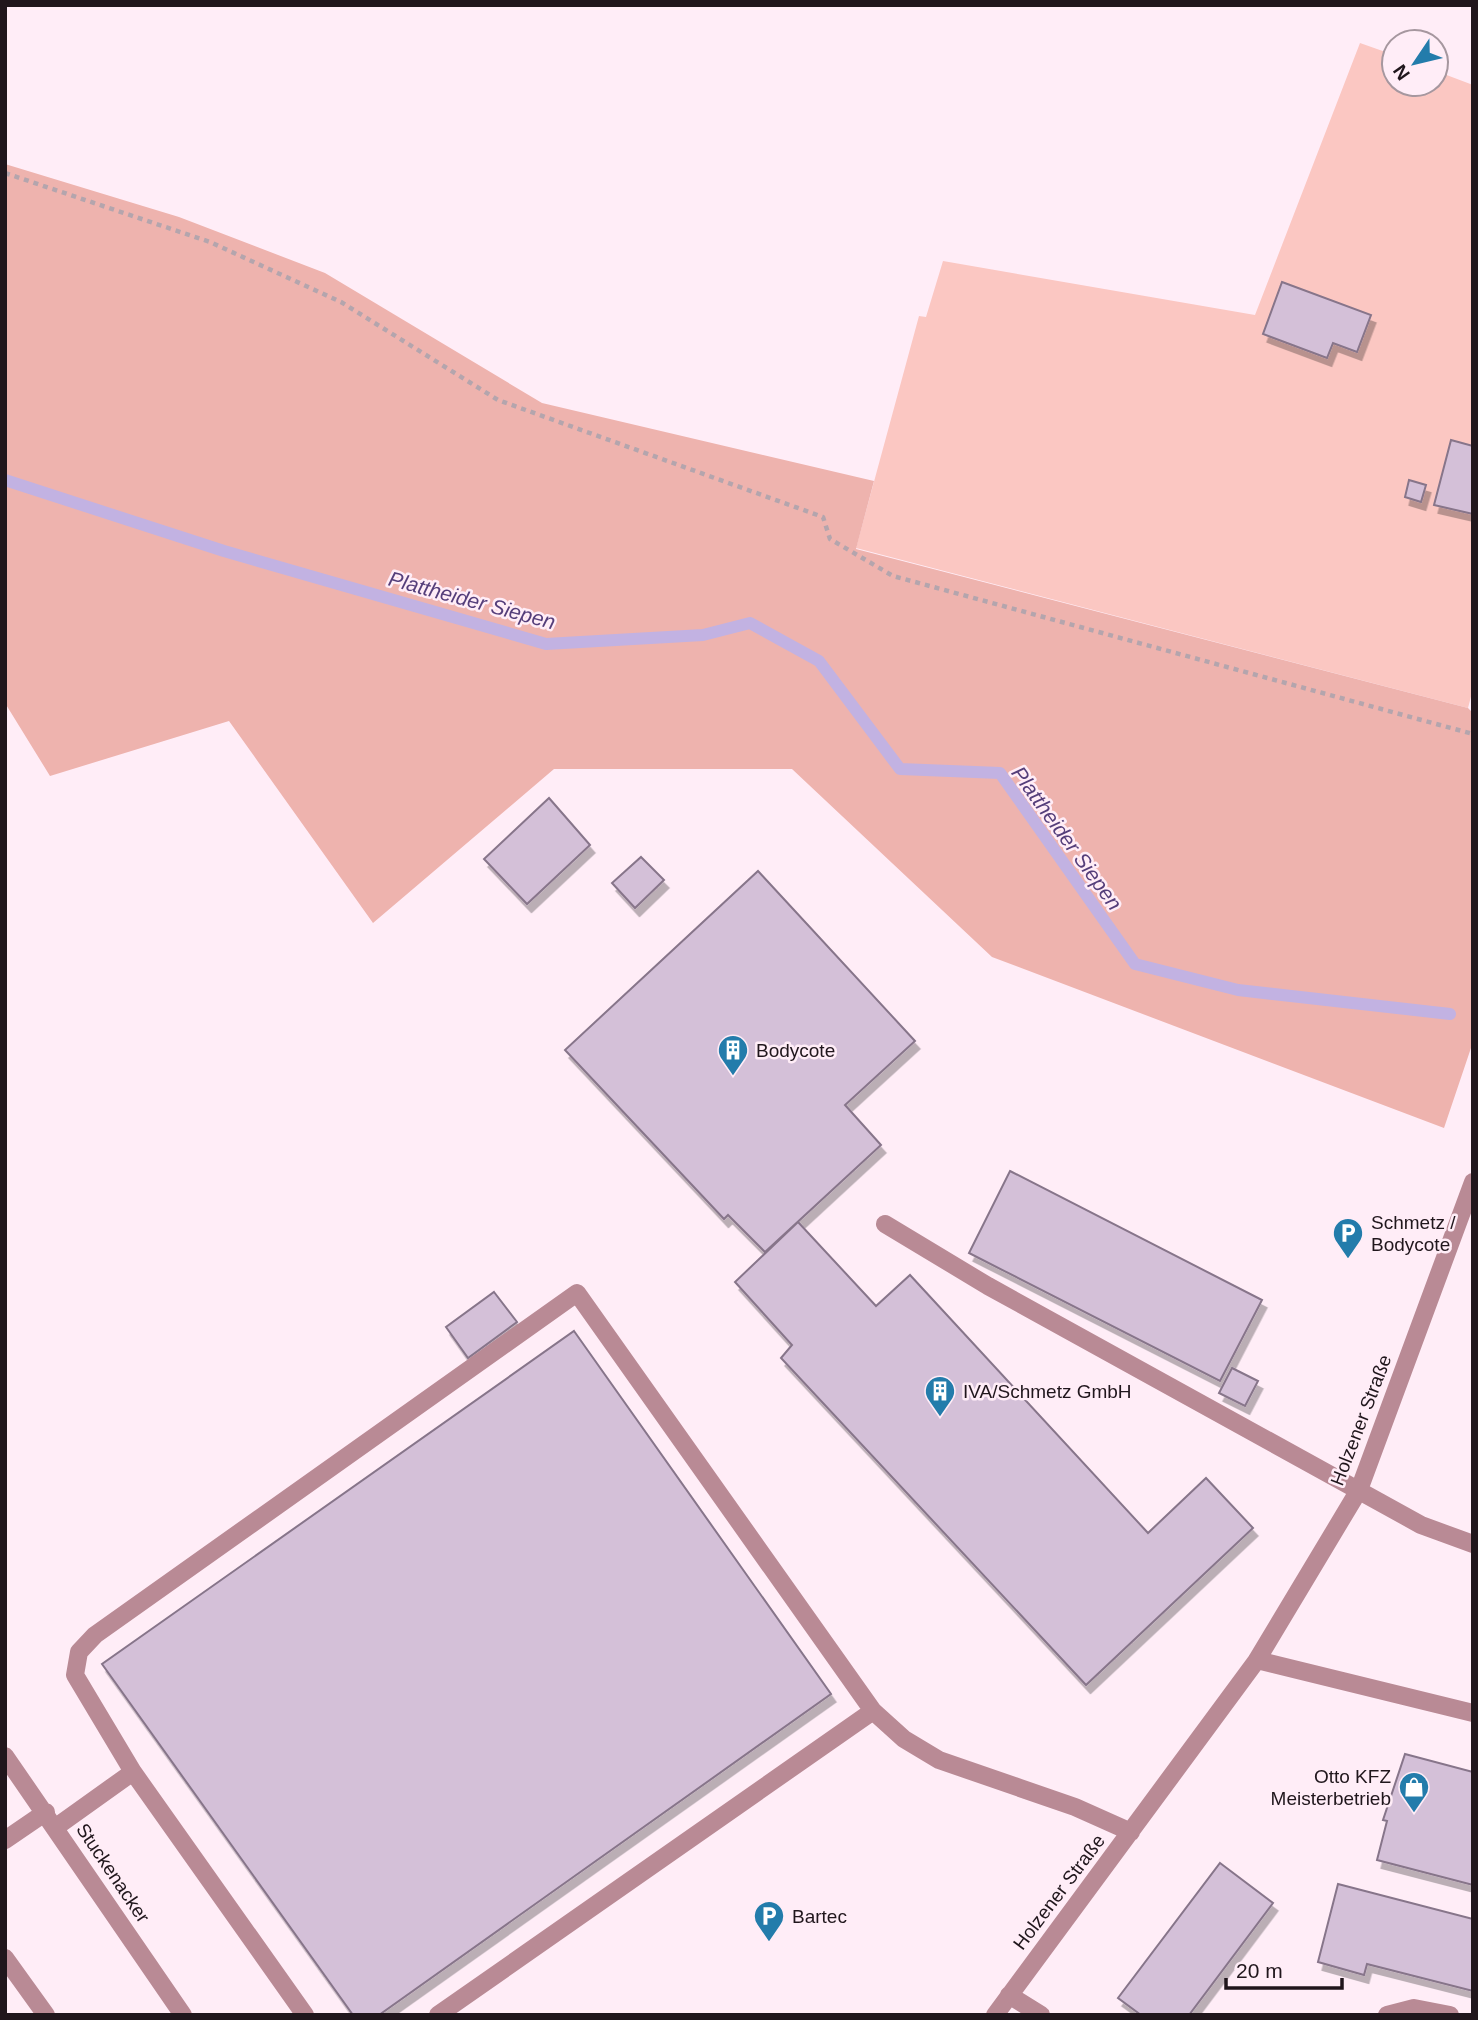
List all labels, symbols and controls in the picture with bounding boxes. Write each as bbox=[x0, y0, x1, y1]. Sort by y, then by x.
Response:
north arrow bbox=[1380, 28, 1450, 98]
text: N bbox=[1389, 61, 1414, 84]
water label: Plattheider Siepen bbox=[386, 567, 558, 633]
water label: Plattheider Siepen bbox=[1007, 762, 1127, 914]
building icon: Bodycote bbox=[716, 1033, 750, 1077]
place label: Bodycote bbox=[756, 1040, 835, 1061]
place label: Schmetz / Bodycote bbox=[1371, 1212, 1456, 1255]
parking icon: Schmetz / Bodycote bbox=[1331, 1216, 1365, 1260]
street label: Holzener Straße bbox=[1326, 1352, 1396, 1488]
building icon: IVA/Schmetz GmbH bbox=[923, 1374, 957, 1418]
place label: IVA/Schmetz GmbH bbox=[963, 1381, 1132, 1402]
place label: Otto KFZ Meisterbetrieb bbox=[1271, 1766, 1391, 1809]
shop icon: Otto KFZ Meisterbetrieb bbox=[1397, 1770, 1431, 1814]
street label: Stuckenacker bbox=[72, 1819, 154, 1927]
street label: Holzener Straße bbox=[1009, 1830, 1109, 1954]
parking icon: Bartec bbox=[752, 1899, 786, 1943]
place label: Bartec bbox=[792, 1906, 847, 1927]
scale bar bbox=[1226, 1946, 1342, 1990]
text: 20 m bbox=[1236, 1959, 1283, 1982]

